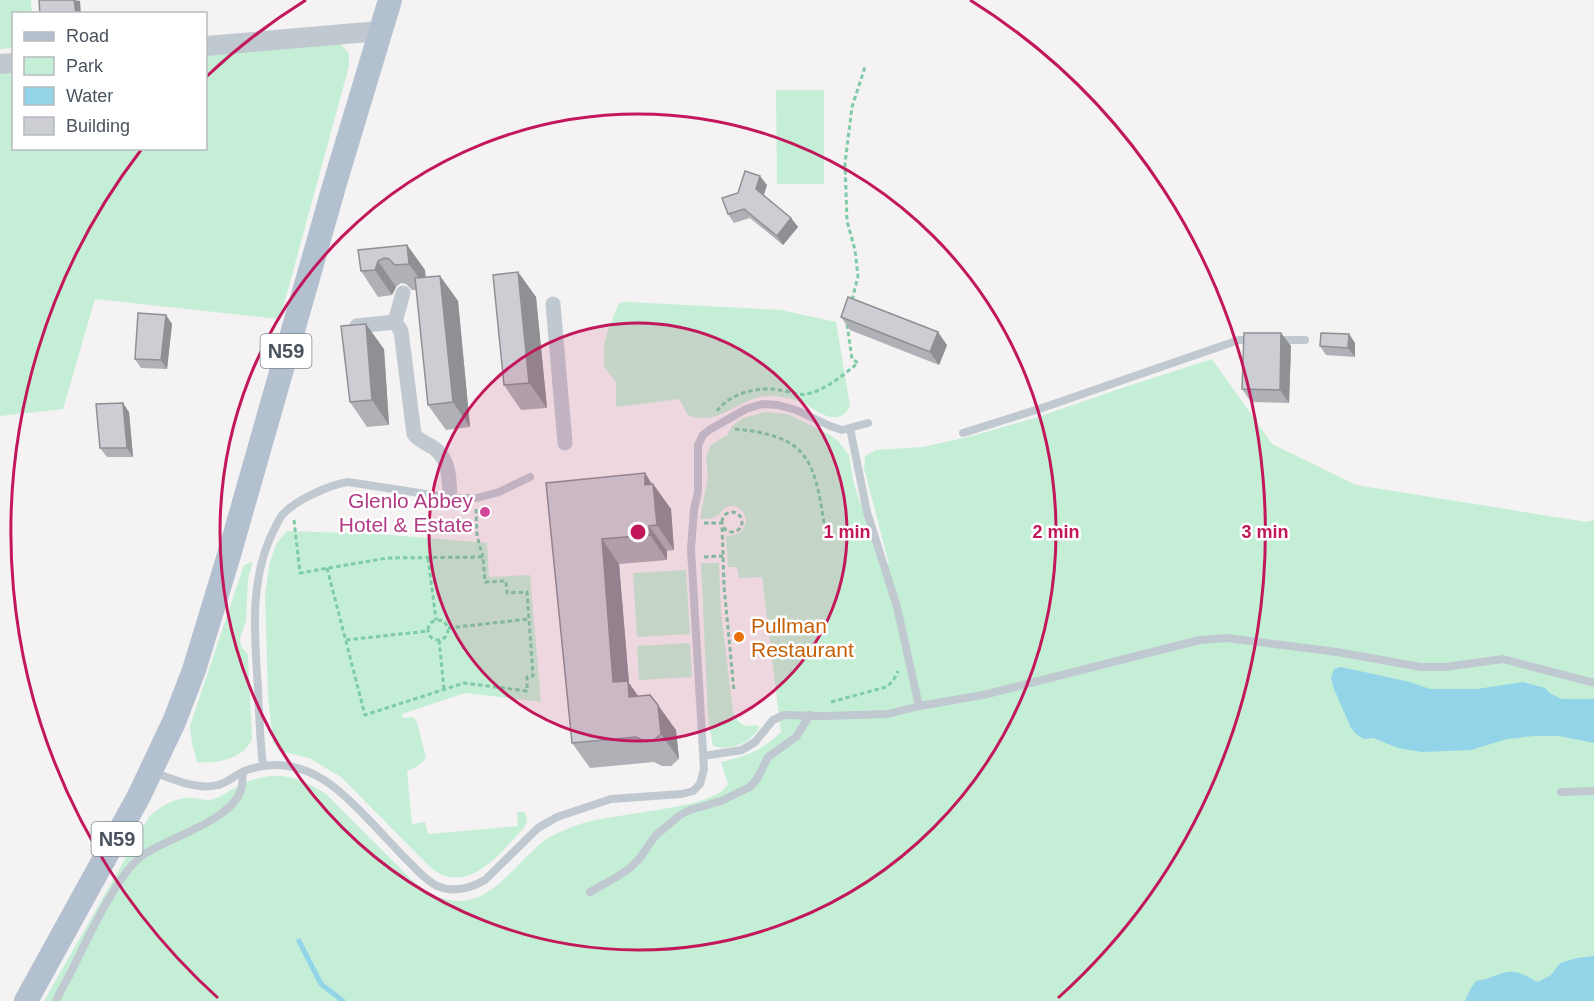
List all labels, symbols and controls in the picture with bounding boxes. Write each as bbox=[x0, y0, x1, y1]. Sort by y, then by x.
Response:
legend bbox=[12, 12, 207, 150]
text: Road bbox=[66, 26, 109, 46]
text: Park bbox=[66, 56, 104, 76]
text: Water bbox=[66, 86, 113, 106]
text: Building bbox=[66, 116, 130, 136]
road number: N59 bbox=[260, 334, 312, 368]
place label: Glenlo Abbey Hotel & Estate bbox=[339, 489, 473, 536]
marker: Glenlo Abbey Hotel & Estate bbox=[478, 505, 492, 519]
centre of rings bbox=[628, 522, 648, 542]
text: 1 min bbox=[823, 522, 871, 542]
text: 2 min bbox=[1032, 522, 1080, 542]
text: 3 min bbox=[1241, 522, 1289, 542]
place label: Pullman Restaurant bbox=[751, 614, 854, 661]
marker: Pullman Restaurant bbox=[732, 630, 746, 644]
road number: N59 bbox=[92, 822, 142, 856]

